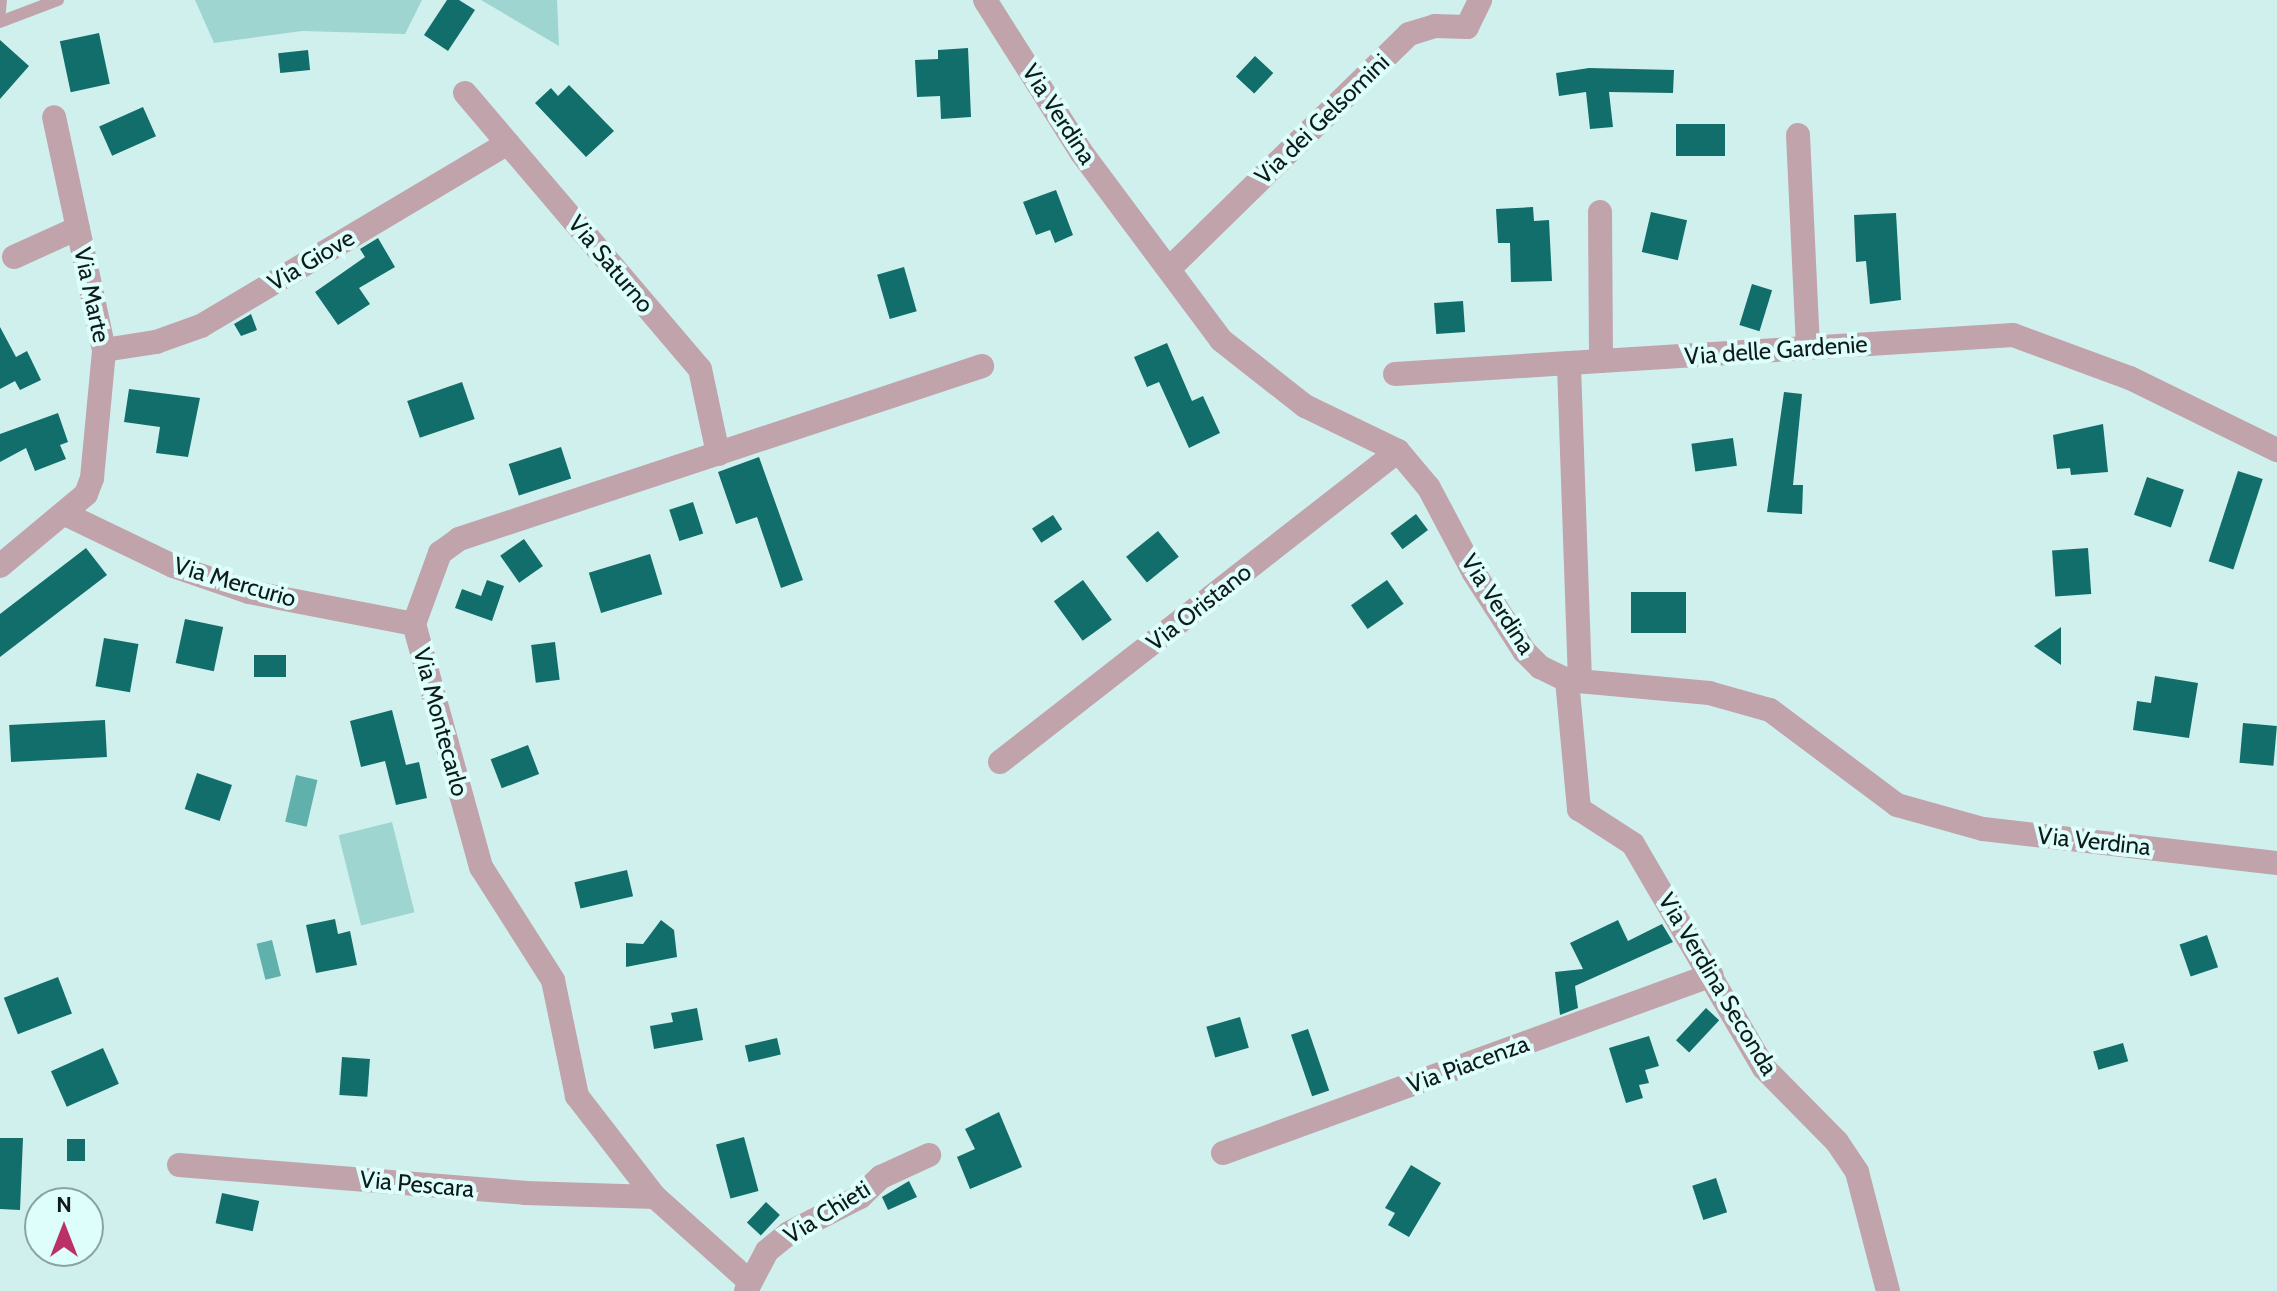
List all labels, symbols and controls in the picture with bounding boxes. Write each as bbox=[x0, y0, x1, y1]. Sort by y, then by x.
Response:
street label: Via dei Gelsomini bbox=[1249, 48, 1395, 190]
street label: Via Verdina bbox=[1016, 58, 1102, 170]
street label: Via Saturno bbox=[562, 210, 660, 318]
street label: Via Giove bbox=[263, 223, 359, 297]
street label: Via Marte bbox=[68, 245, 116, 345]
street label: Via delle Gardenie bbox=[1683, 329, 1869, 371]
street label: Via Verdina bbox=[1455, 548, 1541, 660]
street label: Via Mercurio bbox=[171, 551, 299, 613]
street label: Via Oristano bbox=[1141, 557, 1257, 657]
street label: Via Montecarlo bbox=[407, 645, 475, 799]
street label: Via Verdina bbox=[2036, 821, 2152, 861]
street label: Via Verdina Seconda bbox=[1652, 888, 1784, 1080]
street label: Via Piacenza bbox=[1403, 1029, 1533, 1099]
street label: Via Pescara bbox=[359, 1165, 475, 1203]
street label: Via Chieti bbox=[779, 1174, 875, 1250]
north arrow bbox=[24, 1187, 104, 1267]
text: N bbox=[56, 1191, 72, 1218]

